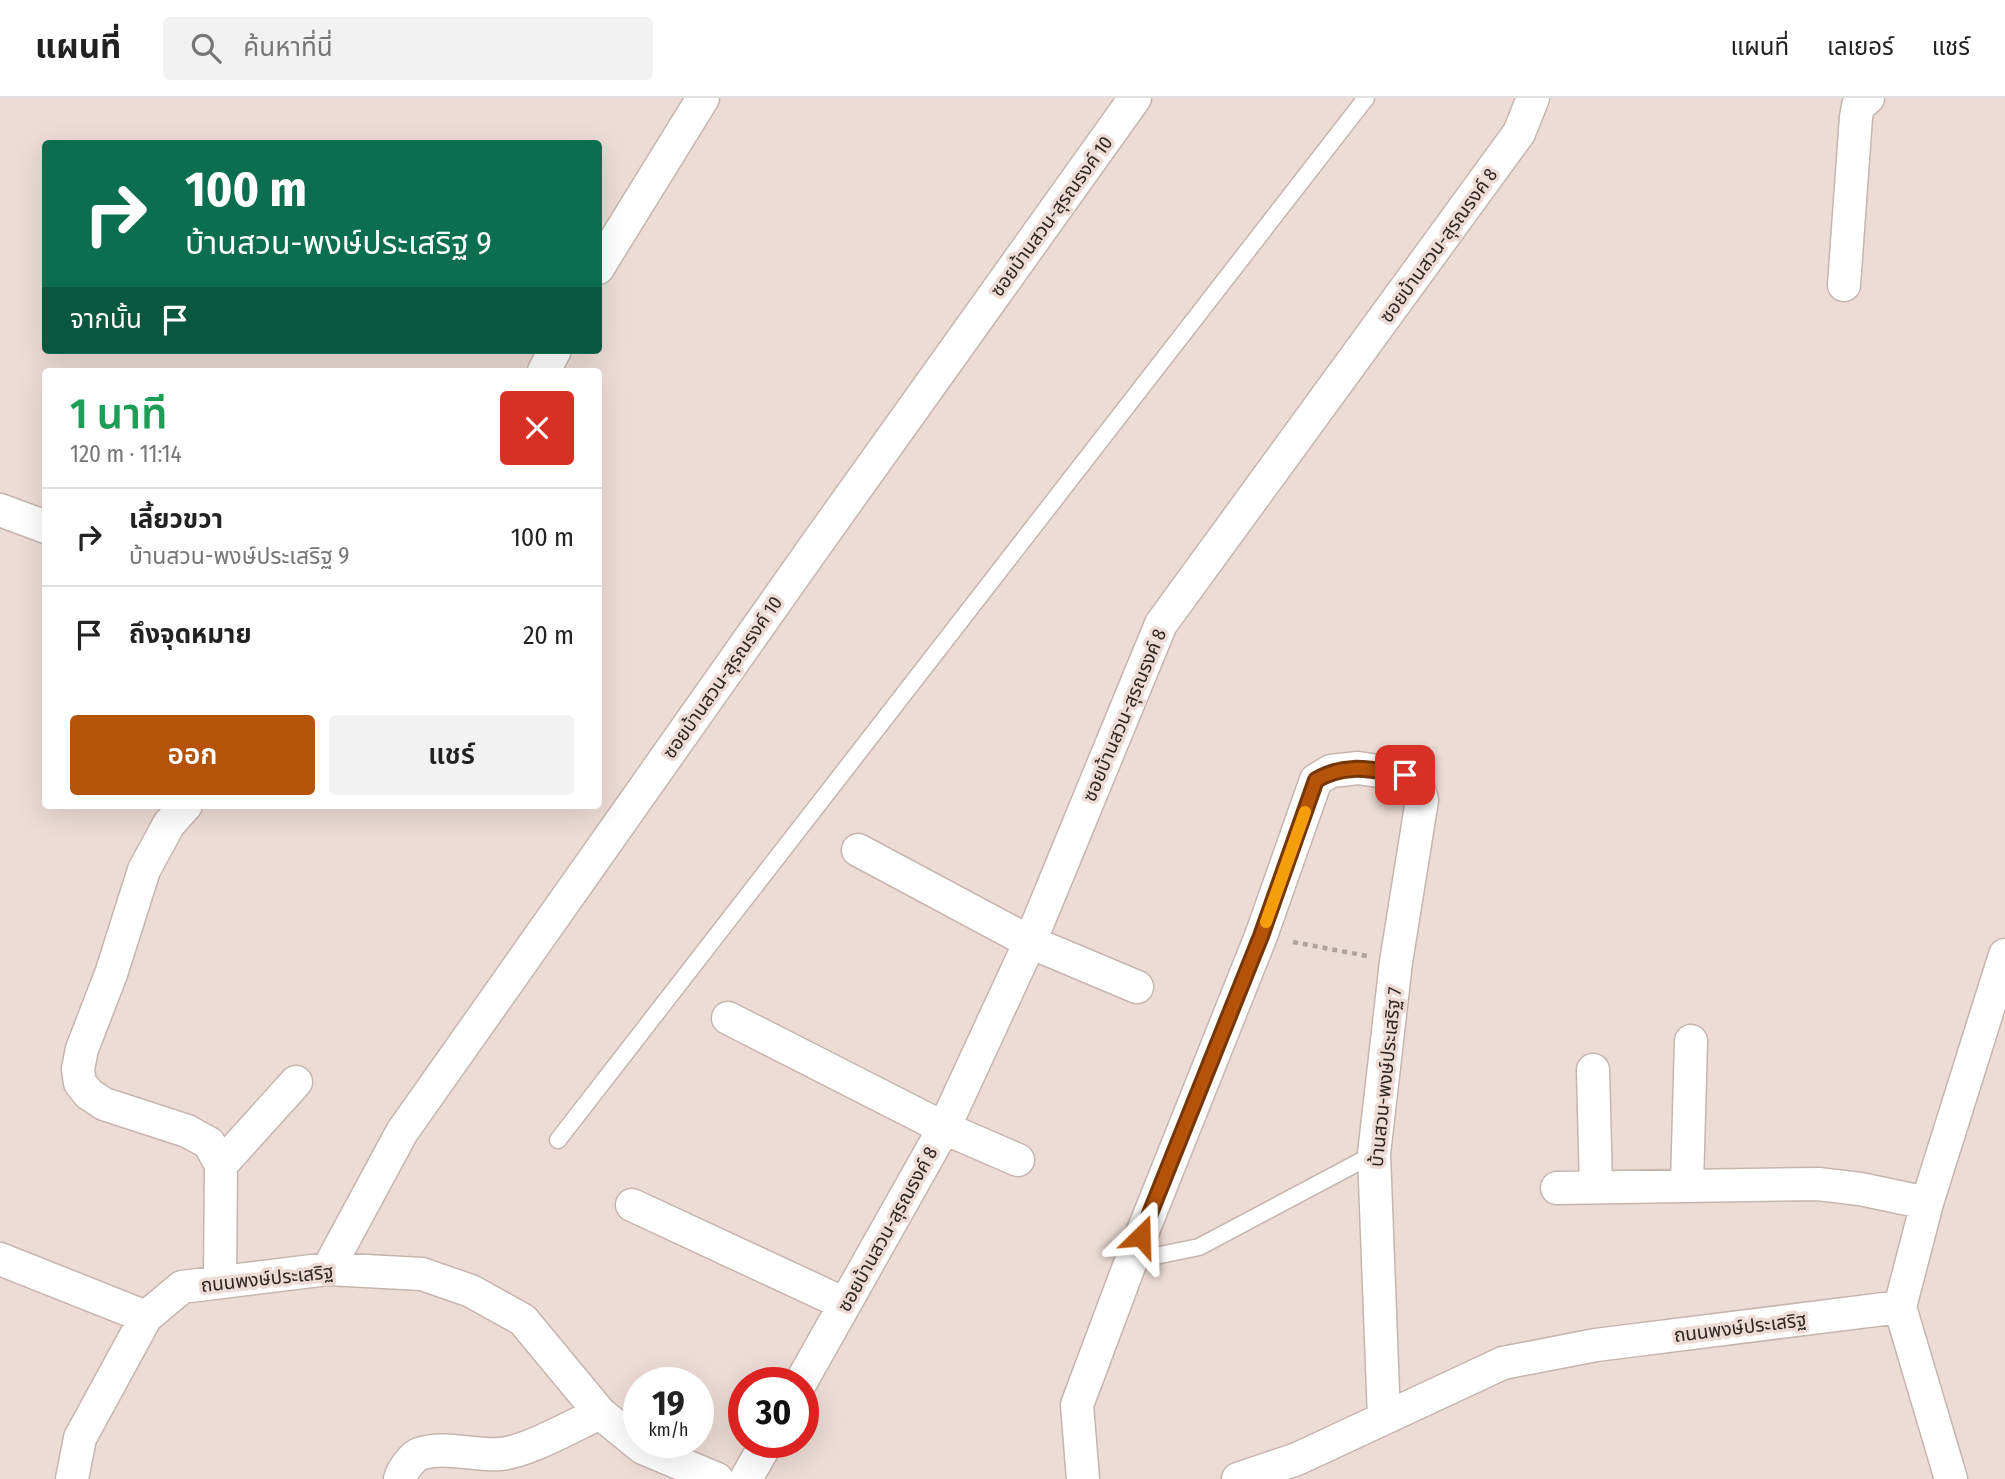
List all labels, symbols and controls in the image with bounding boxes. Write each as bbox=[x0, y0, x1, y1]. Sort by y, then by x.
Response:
search box bbox=[163, 17, 653, 80]
text: แผนที่ bbox=[35, 27, 121, 67]
icon: search bbox=[187, 29, 225, 67]
text: ค้นหาที่นี่ bbox=[243, 32, 333, 63]
text: แผนที่ bbox=[1731, 33, 1789, 61]
text: เลเยอร์ bbox=[1827, 33, 1894, 61]
text: แชร์ bbox=[1932, 33, 1970, 61]
street label: ซอยบ้านสวน-สุรณรงค์ 10 bbox=[985, 132, 1117, 301]
text: 100 m bbox=[185, 160, 307, 219]
street label: ซอยบ้านสวน-สุรณรงค์ 8 bbox=[1375, 164, 1502, 327]
icon: right bbox=[70, 168, 161, 259]
text: บ้านสวน-พงษ์ประเสริฐ 9 bbox=[185, 224, 492, 262]
icon: arrive bbox=[156, 301, 194, 339]
text: จากนั้น bbox=[70, 304, 142, 335]
text: 1 นาที bbox=[70, 389, 167, 439]
button: close bbox=[500, 391, 574, 465]
text: 120 m · 11:14 bbox=[70, 440, 182, 468]
text: เลี้ยวขวา bbox=[129, 504, 223, 535]
icon: right bbox=[70, 518, 108, 556]
text: 100 m bbox=[511, 522, 574, 553]
text: บ้านสวน-พงษ์ประเสริฐ 9 bbox=[129, 542, 349, 570]
street label: ซอยบ้านสวน-สุรณรงค์ 10 bbox=[658, 592, 787, 763]
icon: arrive bbox=[70, 616, 108, 654]
text: ถึงจุดหมาย bbox=[129, 619, 252, 650]
text: 20 m bbox=[523, 620, 574, 651]
street label: ซอยบ้านสวน-สุรณรงค์ 8 bbox=[1078, 626, 1171, 805]
button: ออก bbox=[70, 715, 315, 795]
button: แชร์ bbox=[329, 715, 574, 795]
pin bbox=[1375, 745, 1435, 805]
icon: arrive bbox=[1386, 756, 1424, 794]
street label: บ้านสวน-พงษ์ประเสริฐ 7 bbox=[1365, 986, 1406, 1168]
street label: ซอยบ้านสวน-สุรณรงค์ 8 bbox=[833, 1143, 942, 1316]
position arrow bbox=[1104, 1199, 1178, 1273]
street label: ถนนพงษ์ประเสริฐ bbox=[199, 1260, 335, 1297]
street label: ถนนพงษ์ประเสริฐ bbox=[1672, 1308, 1808, 1347]
speed limit sign: 30 bbox=[728, 1367, 819, 1458]
text: 19 bbox=[652, 1382, 685, 1424]
text: km/h bbox=[648, 1419, 689, 1441]

